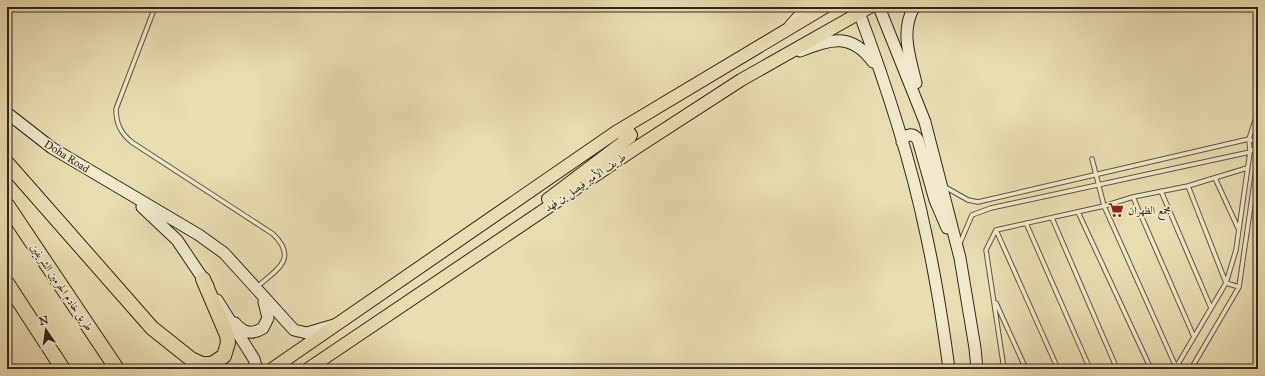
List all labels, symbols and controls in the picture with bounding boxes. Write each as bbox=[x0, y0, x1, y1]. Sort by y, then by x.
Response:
street label: Doha Road bbox=[42, 137, 92, 176]
street label: طريف الأمير فيصل بن فهد bbox=[541, 149, 630, 216]
supermarket icon: مجمع الظهران bbox=[1107, 201, 1125, 219]
place label: مجمع الظهران bbox=[1128, 204, 1171, 220]
street label: طريق خادم الحرمين الشريفين bbox=[25, 241, 96, 335]
north arrow bbox=[26, 310, 66, 350]
text: N bbox=[38, 313, 51, 328]

